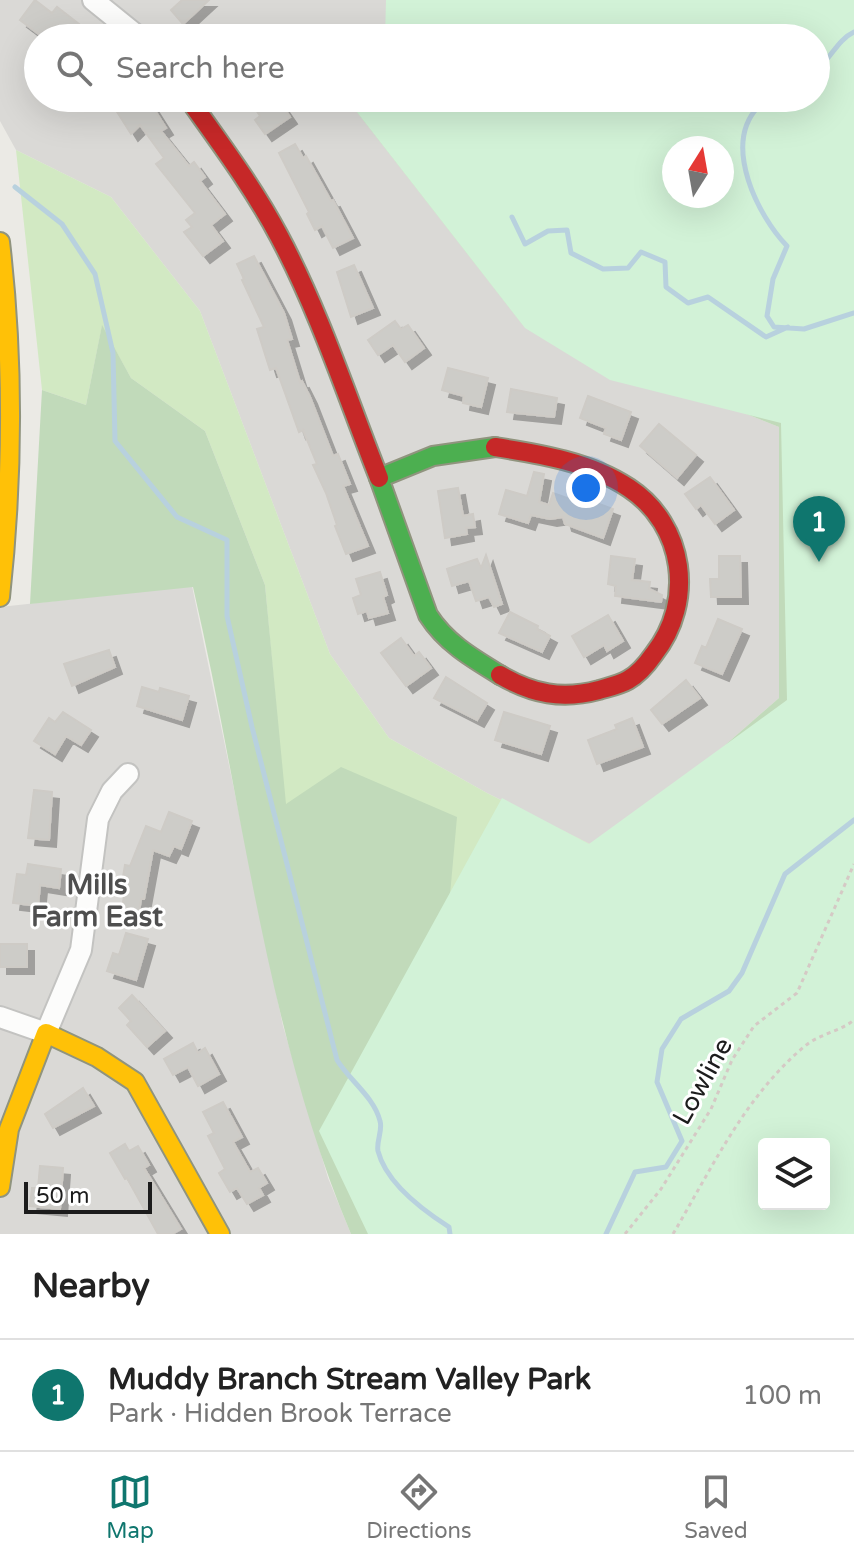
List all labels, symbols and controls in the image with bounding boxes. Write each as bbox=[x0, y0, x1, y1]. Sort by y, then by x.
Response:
search box bbox=[24, 24, 830, 112]
icon: search bbox=[52, 46, 96, 90]
text: Search here bbox=[116, 50, 285, 87]
north arrow bbox=[662, 136, 734, 208]
your location bbox=[566, 468, 606, 508]
pin: 1 bbox=[793, 496, 845, 562]
district label: Mills Farm East bbox=[31, 868, 163, 934]
street label: Lowline bbox=[666, 1032, 739, 1130]
map controls bbox=[758, 1138, 830, 1210]
button: layers bbox=[758, 1138, 830, 1210]
scale bar bbox=[24, 1178, 152, 1214]
text: 50 m bbox=[36, 1183, 90, 1209]
text: Nearby bbox=[32, 1266, 150, 1307]
text: Muddy Branch Stream Valley Park bbox=[108, 1361, 591, 1398]
text: 1 bbox=[50, 1380, 66, 1411]
text: 100 m bbox=[742, 1380, 822, 1411]
text: Park · Hidden Brook Terrace bbox=[108, 1398, 452, 1429]
tab: Map bbox=[106, 1470, 154, 1544]
tab: Directions bbox=[366, 1470, 472, 1544]
tab: Saved bbox=[684, 1470, 748, 1544]

